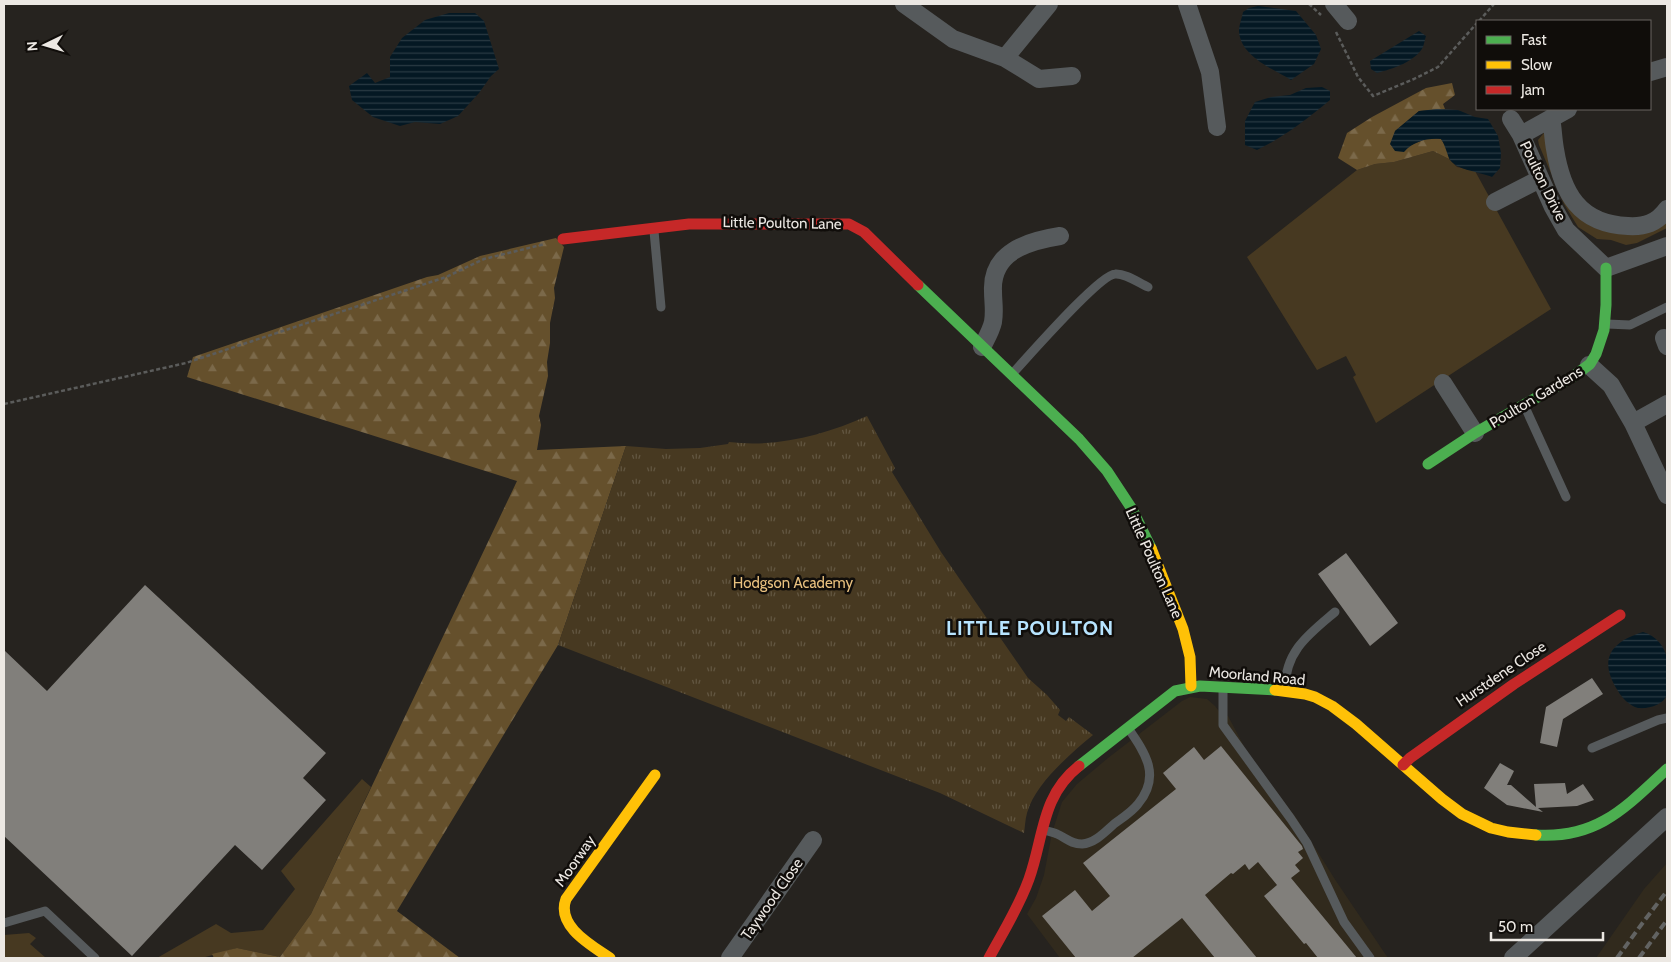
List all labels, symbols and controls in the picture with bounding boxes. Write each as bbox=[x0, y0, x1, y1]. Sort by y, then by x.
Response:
north arrow bbox=[20, 20, 70, 70]
legend bbox=[1476, 20, 1651, 110]
text: Fast bbox=[1521, 31, 1546, 49]
text: N bbox=[23, 40, 41, 52]
text: Slow bbox=[1521, 56, 1552, 74]
text: Jam bbox=[1520, 81, 1545, 99]
street label: Poulton Drive bbox=[1516, 138, 1570, 224]
street label: Little Poulton Lane bbox=[722, 213, 842, 233]
street label: Poulton Gardens bbox=[1486, 362, 1586, 432]
street label: Little Poulton Lane bbox=[1122, 505, 1187, 621]
park label: Hodgson Academy bbox=[733, 574, 854, 592]
district label: LITTLE POULTON bbox=[946, 616, 1114, 640]
street label: Hurstdene Close bbox=[1453, 637, 1550, 711]
street label: Moorland Road bbox=[1208, 663, 1306, 689]
street label: Moorway bbox=[551, 832, 599, 890]
street label: Taywood Close bbox=[737, 855, 807, 943]
scale bar bbox=[1491, 910, 1604, 942]
text: 50 m bbox=[1498, 918, 1533, 936]

